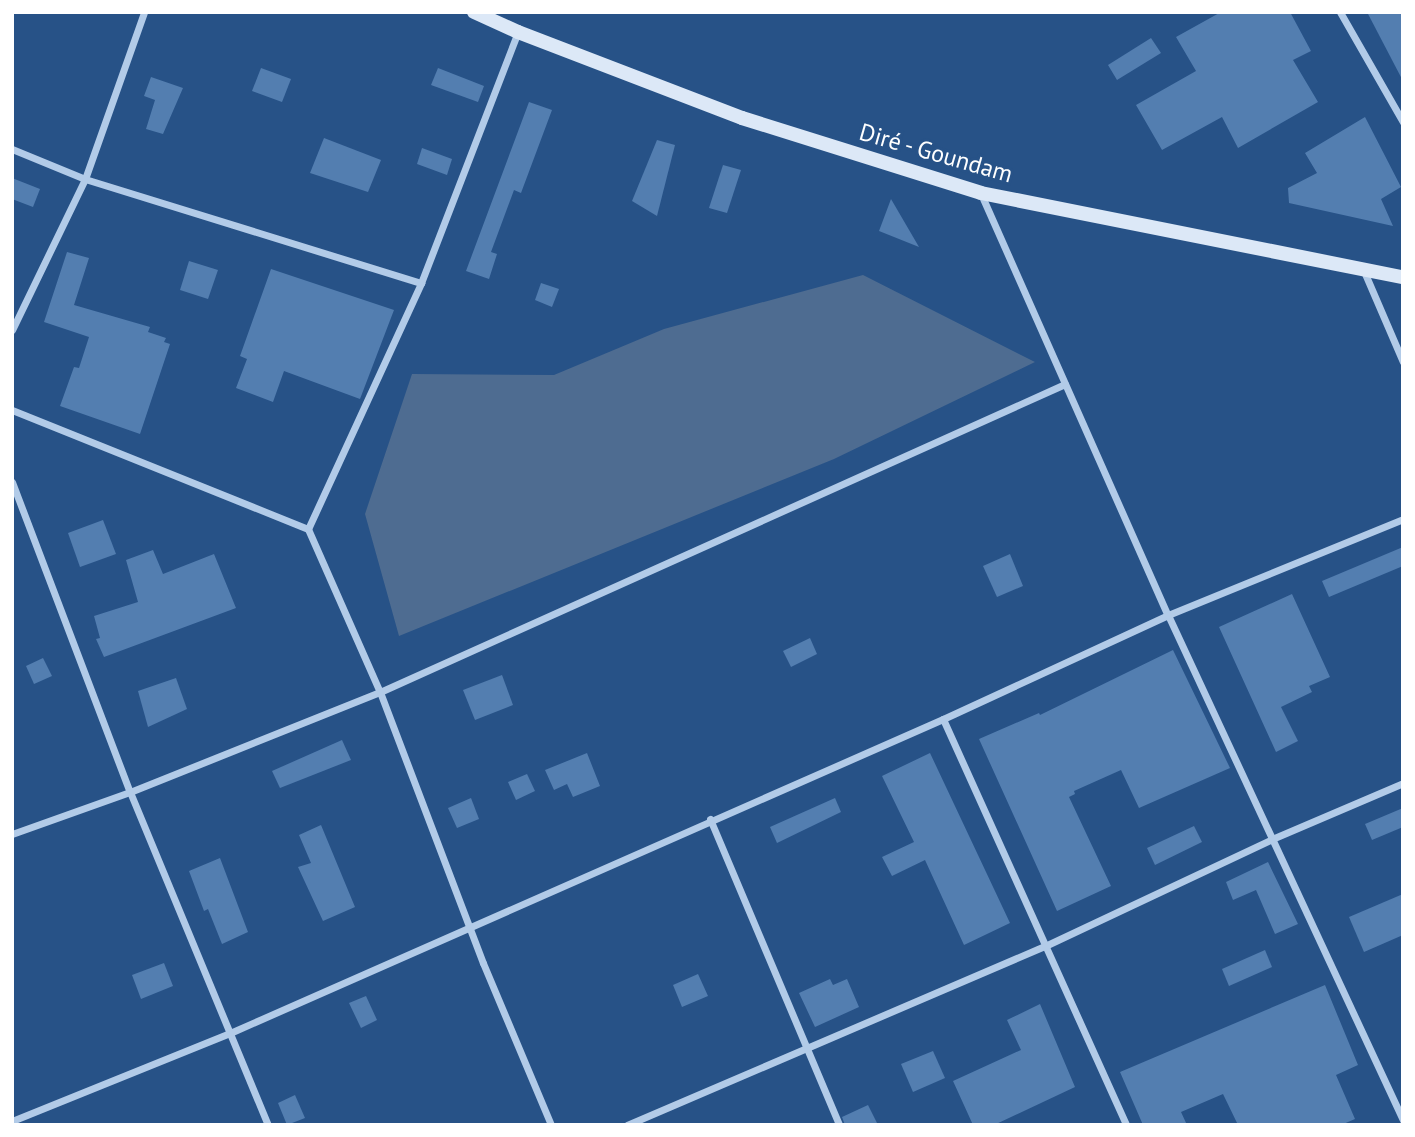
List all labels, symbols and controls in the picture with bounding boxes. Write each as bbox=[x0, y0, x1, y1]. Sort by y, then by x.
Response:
street label: Diré - Goundam bbox=[854, 117, 1018, 189]

